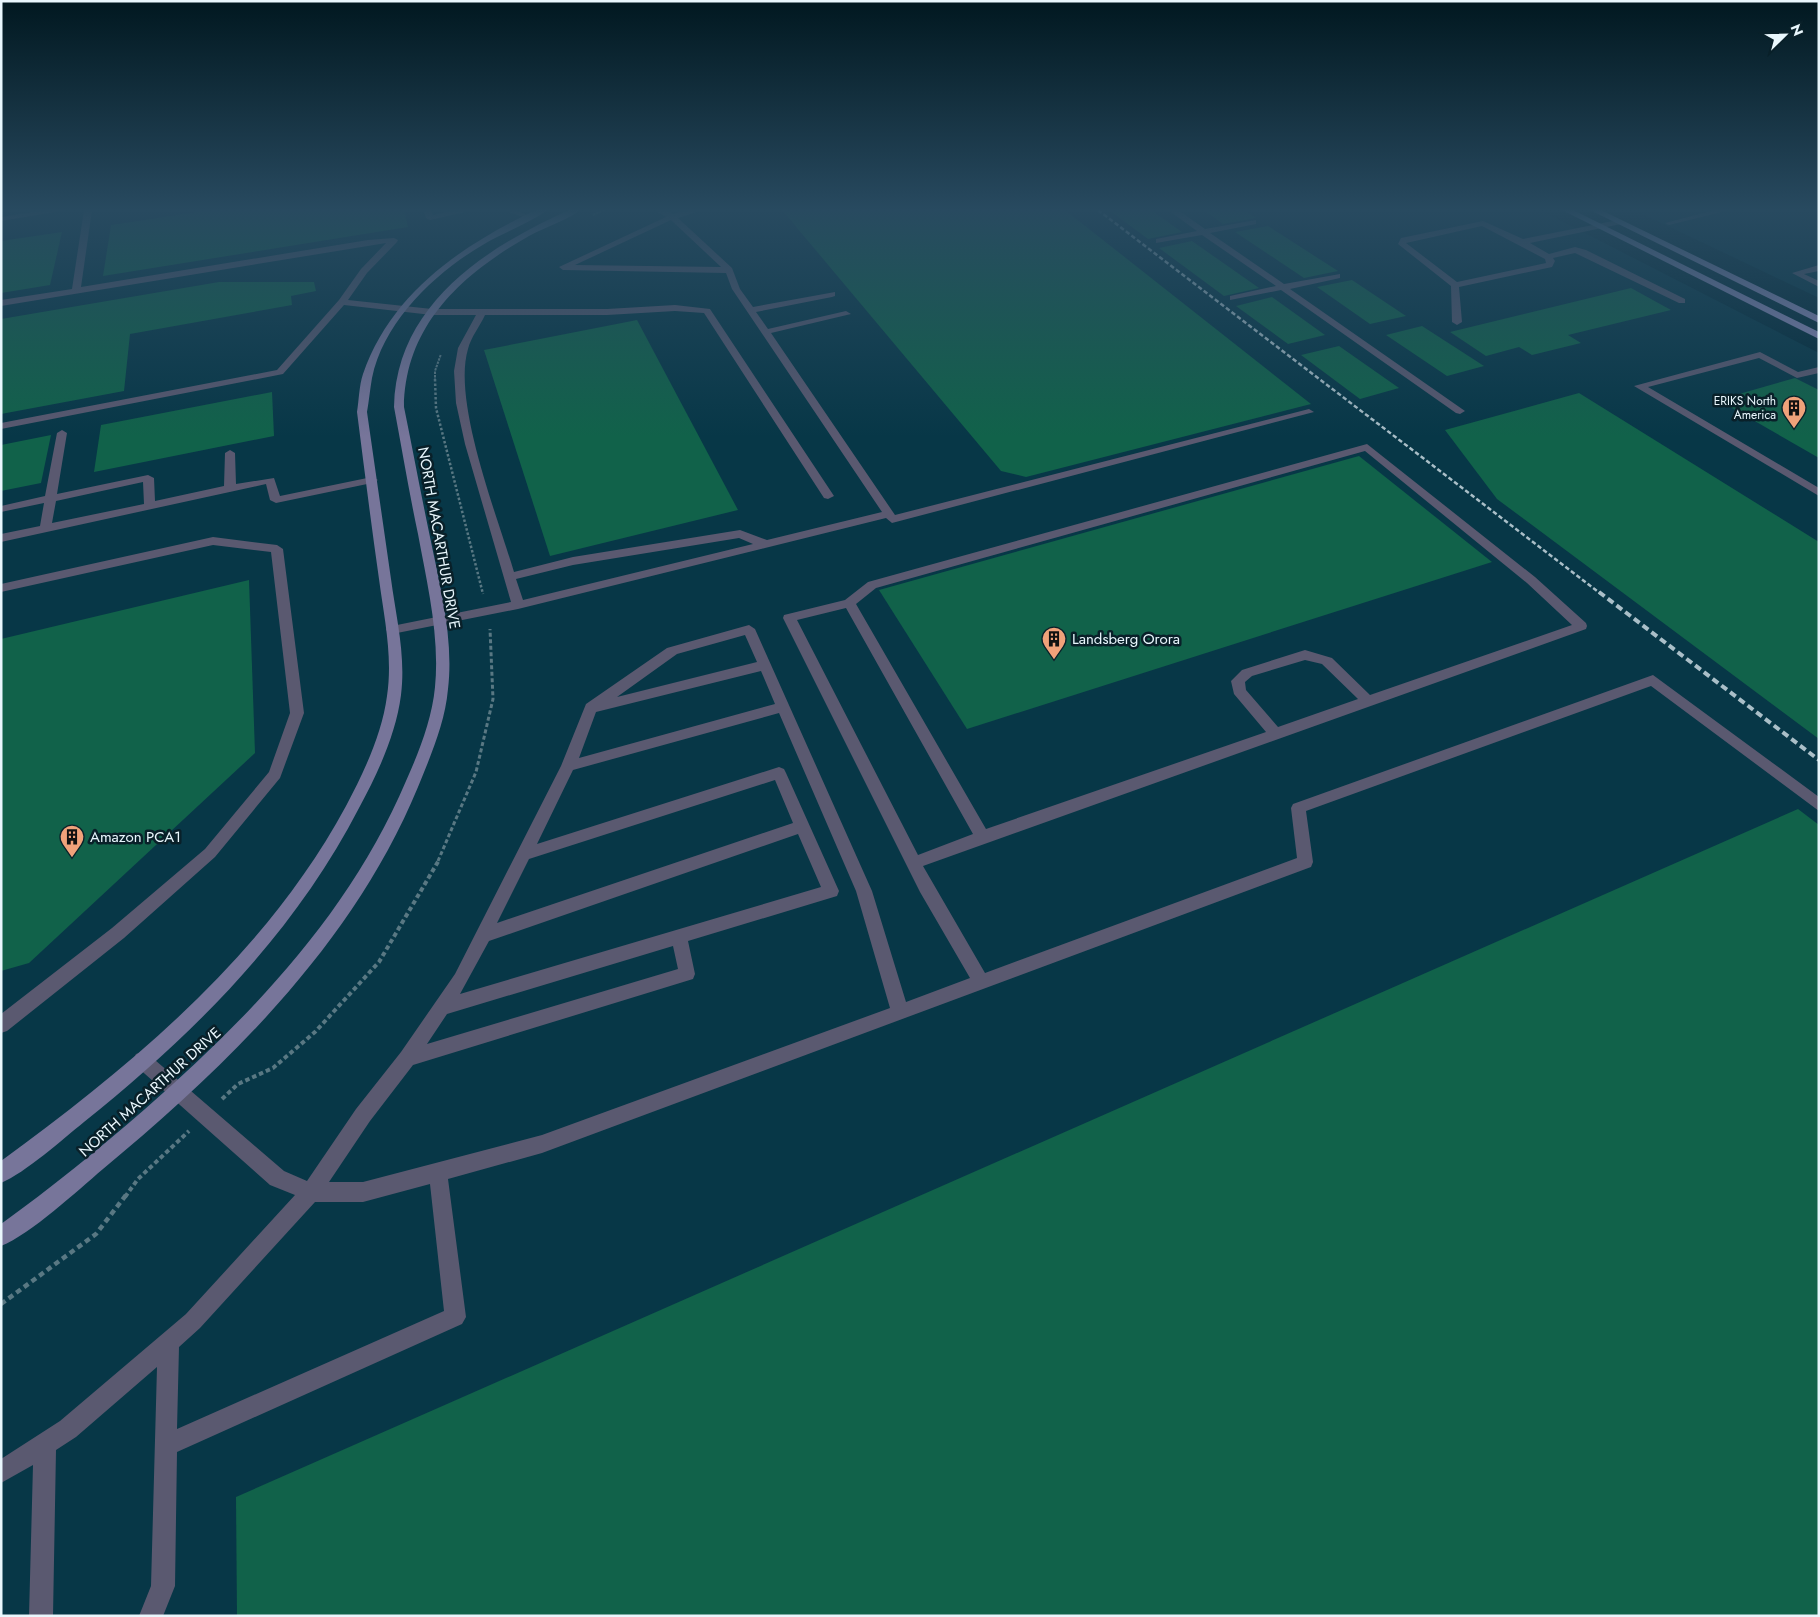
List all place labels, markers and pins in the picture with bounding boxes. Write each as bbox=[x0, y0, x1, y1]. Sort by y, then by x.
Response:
place label: ERIKS North America bbox=[1714, 392, 1776, 424]
building icon: ERIKS North America bbox=[1781, 395, 1807, 429]
building icon: Landsberg Orora bbox=[1041, 626, 1067, 660]
place label: Landsberg Orora bbox=[1072, 628, 1180, 650]
building icon: Amazon PCA1 bbox=[59, 824, 85, 858]
place label: Amazon PCA1 bbox=[90, 826, 181, 848]

